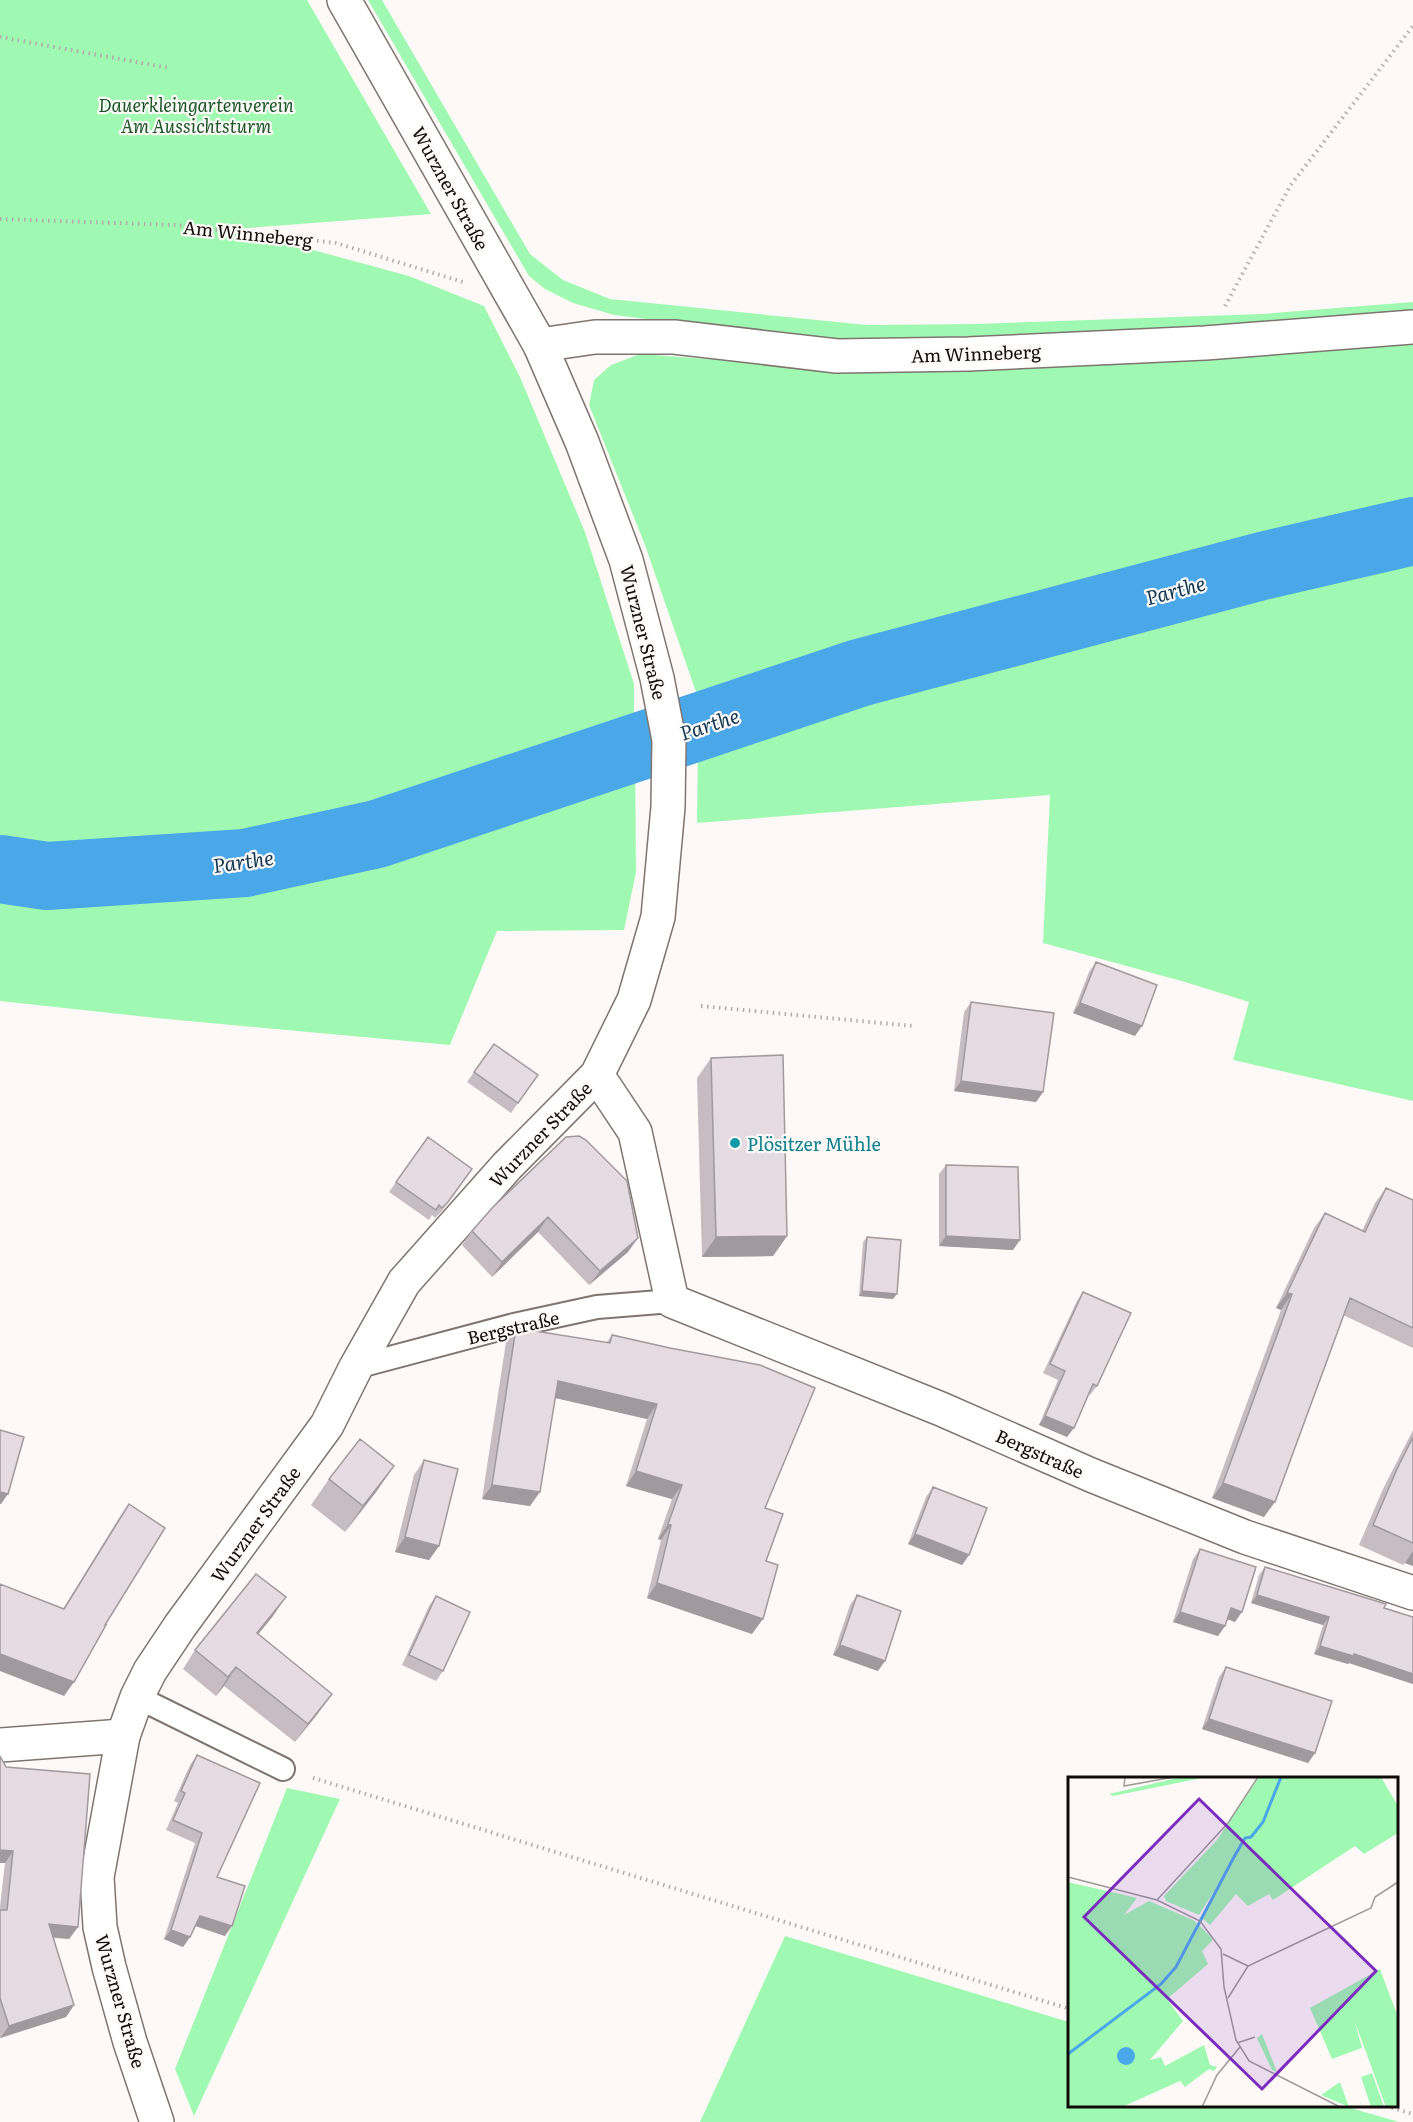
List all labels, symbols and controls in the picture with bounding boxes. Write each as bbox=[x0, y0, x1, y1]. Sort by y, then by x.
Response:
park label: Dauerkleingartenverein Am Aussichtsturm bbox=[98, 91, 294, 139]
street label: Wurzner Straße bbox=[406, 121, 496, 255]
street label: Am Winneberg bbox=[182, 213, 315, 253]
street label: Am Winneberg bbox=[910, 337, 1042, 369]
street label: Wurzner Straße bbox=[614, 562, 674, 702]
water label: Parthe bbox=[1142, 567, 1208, 611]
water label: Parthe bbox=[675, 699, 743, 747]
water label: Parthe bbox=[211, 841, 275, 879]
street label: Wurzner Straße bbox=[482, 1075, 598, 1193]
place label: Plösitzer Mühle bbox=[747, 1130, 881, 1157]
marker: Plösitzer Mühle bbox=[728, 1136, 742, 1150]
street label: Bergstraße bbox=[464, 1303, 562, 1351]
street label: Bergstraße bbox=[992, 1422, 1088, 1484]
street label: Wurzner Straße bbox=[204, 1460, 306, 1588]
inset map bbox=[1068, 1777, 1398, 2107]
street label: Wurzner Straße bbox=[89, 1931, 153, 2071]

